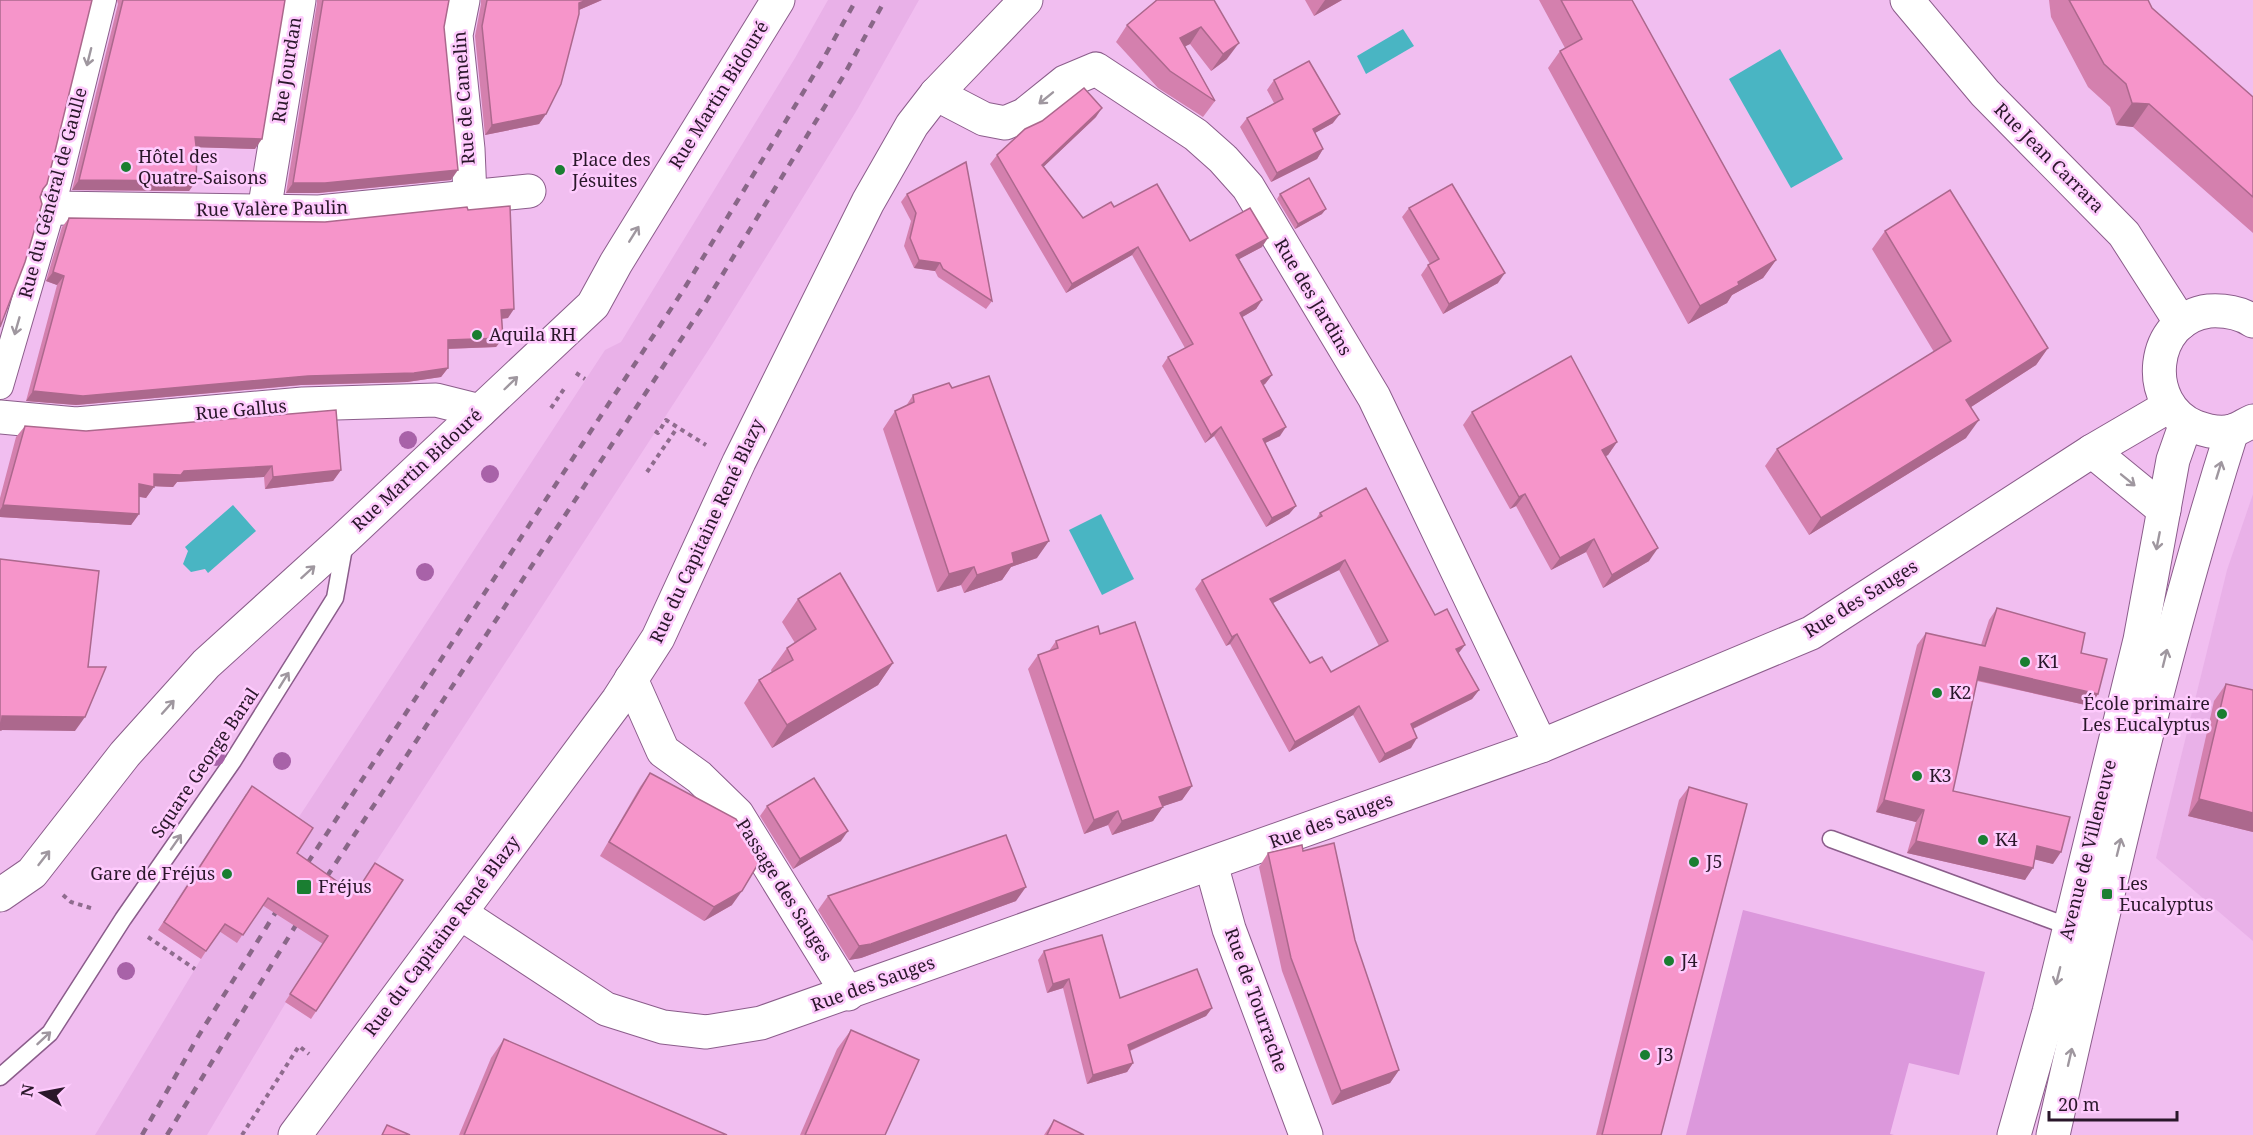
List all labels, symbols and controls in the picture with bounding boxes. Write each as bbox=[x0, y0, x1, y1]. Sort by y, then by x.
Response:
street label: Rue Jourdan bbox=[266, 15, 306, 125]
street label: Rue Martin Bidouré bbox=[663, 16, 773, 173]
street label: Rue de Camelin bbox=[446, 30, 480, 166]
one-way arrow bbox=[82, 47, 94, 66]
street label: Rue du Général de Gaulle bbox=[12, 85, 92, 301]
one-way arrow bbox=[1038, 91, 1054, 104]
street label: Rue Jean Carrara bbox=[1990, 97, 2110, 217]
place label: Hôtel des Quatre-Saisons bbox=[138, 144, 267, 189]
place label: Place des Jésuites bbox=[571, 147, 651, 192]
marker: Hôtel des Quatre-Saisons bbox=[119, 160, 133, 174]
marker: Place des Jésuites bbox=[553, 163, 567, 177]
street label: Rue Valère Paulin bbox=[196, 195, 349, 221]
one-way arrow bbox=[628, 226, 640, 243]
street label: Rue des Jardins bbox=[1269, 233, 1358, 359]
one-way arrow bbox=[11, 316, 22, 335]
place label: Aquila RH bbox=[489, 322, 576, 346]
marker: Aquila RH bbox=[470, 328, 484, 342]
one-way arrow bbox=[503, 375, 518, 390]
street label: Rue Gallus bbox=[194, 393, 287, 425]
street label: Rue Martin Bidouré bbox=[346, 403, 487, 536]
street label: Rue du Capitaine René Blazy bbox=[643, 414, 769, 647]
one-way arrow bbox=[2215, 461, 2226, 480]
one-way arrow bbox=[2120, 474, 2136, 487]
one-way arrow bbox=[2152, 530, 2163, 550]
street label: Rue des Sauges bbox=[1799, 554, 1922, 643]
one-way arrow bbox=[300, 565, 315, 579]
one-way arrow bbox=[2160, 648, 2172, 667]
place label: K1 bbox=[2037, 649, 2060, 673]
marker: K1 bbox=[2018, 655, 2032, 669]
one-way arrow bbox=[278, 672, 290, 689]
place label: K2 bbox=[1949, 680, 1972, 704]
street label: Square George Baral bbox=[145, 682, 264, 842]
marker: K2 bbox=[1930, 686, 1944, 700]
place label: École primaire Les Eucalyptus bbox=[2082, 691, 2210, 736]
one-way arrow bbox=[161, 700, 175, 715]
marker: École primaire Les Eucalyptus bbox=[2215, 707, 2229, 721]
street label: Avenue de Villeneuve bbox=[2053, 757, 2121, 943]
place label: K3 bbox=[1929, 763, 1952, 787]
marker: K3 bbox=[1910, 769, 1924, 783]
street label: Rue des Sauges bbox=[1266, 787, 1396, 854]
street label: Passage des Sauges bbox=[731, 814, 838, 965]
place label: K4 bbox=[1995, 827, 2018, 851]
street label: Rue du Capitaine René Blazy bbox=[358, 830, 525, 1040]
marker: K4 bbox=[1976, 833, 1990, 847]
one-way arrow bbox=[170, 835, 182, 851]
one-way arrow bbox=[2113, 838, 2125, 857]
place label: J5 bbox=[1705, 849, 1723, 873]
one-way arrow bbox=[38, 850, 51, 866]
marker: J5 bbox=[1687, 855, 1701, 869]
place label: Gare de Fréjus bbox=[90, 861, 215, 885]
marker: Gare de Fréjus bbox=[220, 867, 234, 881]
place label: Les Eucalyptus bbox=[2119, 871, 2213, 916]
place label: Fréjus bbox=[318, 874, 372, 898]
marker: Fréjus bbox=[295, 878, 313, 896]
marker: Les Eucalyptus bbox=[2100, 887, 2114, 901]
street label: Rue de Tourrache bbox=[1220, 924, 1294, 1075]
place label: J4 bbox=[1680, 948, 1698, 972]
street label: Rue des Sauges bbox=[808, 950, 938, 1017]
marker: J4 bbox=[1662, 954, 1676, 968]
one-way arrow bbox=[2051, 966, 2063, 985]
one-way arrow bbox=[36, 1032, 51, 1046]
place label: J3 bbox=[1656, 1042, 1674, 1066]
marker: J3 bbox=[1638, 1048, 1652, 1062]
one-way arrow bbox=[2065, 1048, 2076, 1068]
north arrow bbox=[12, 1063, 72, 1123]
text: N bbox=[15, 1082, 39, 1099]
scale bar bbox=[2049, 1084, 2176, 1122]
text: 20 m bbox=[2058, 1092, 2100, 1116]

